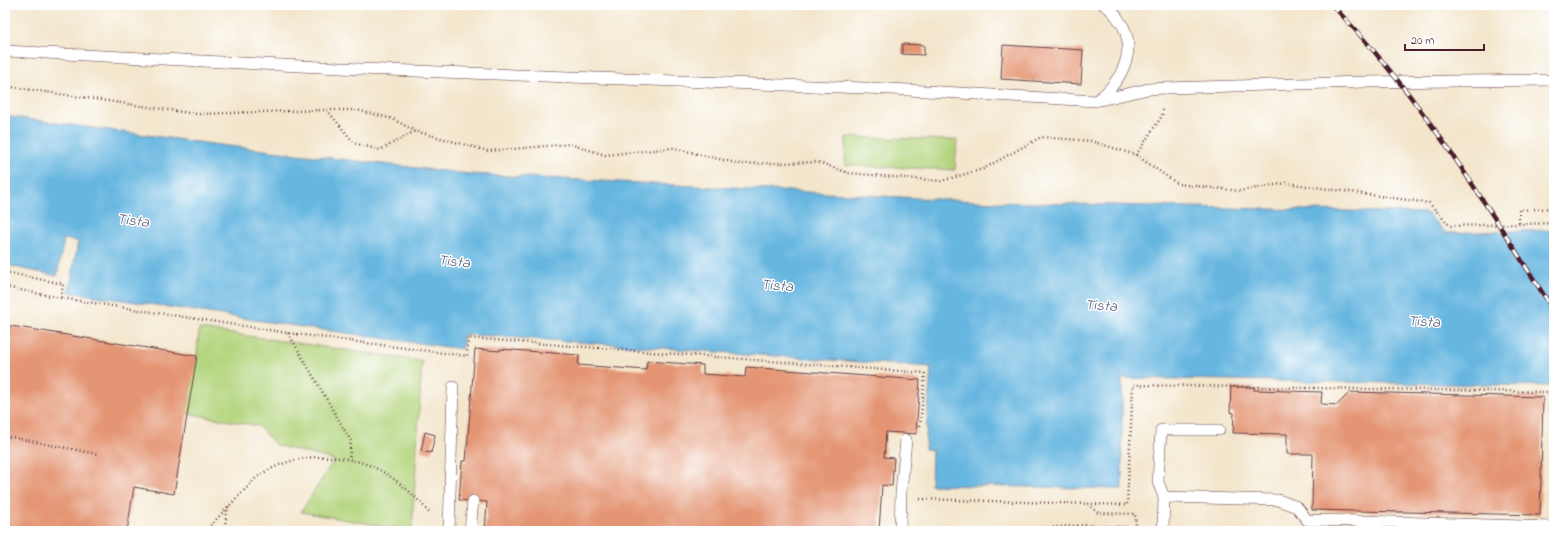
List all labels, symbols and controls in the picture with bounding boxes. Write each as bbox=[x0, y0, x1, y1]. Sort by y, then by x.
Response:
scale bar bbox=[1405, 26, 1484, 52]
text: 20 m bbox=[1411, 32, 1434, 50]
water label: Tista bbox=[116, 208, 151, 234]
water label: Tista bbox=[437, 249, 472, 275]
water label: Tista bbox=[760, 274, 795, 298]
water label: Tista bbox=[1084, 294, 1118, 318]
water label: Tista bbox=[1407, 310, 1441, 334]

